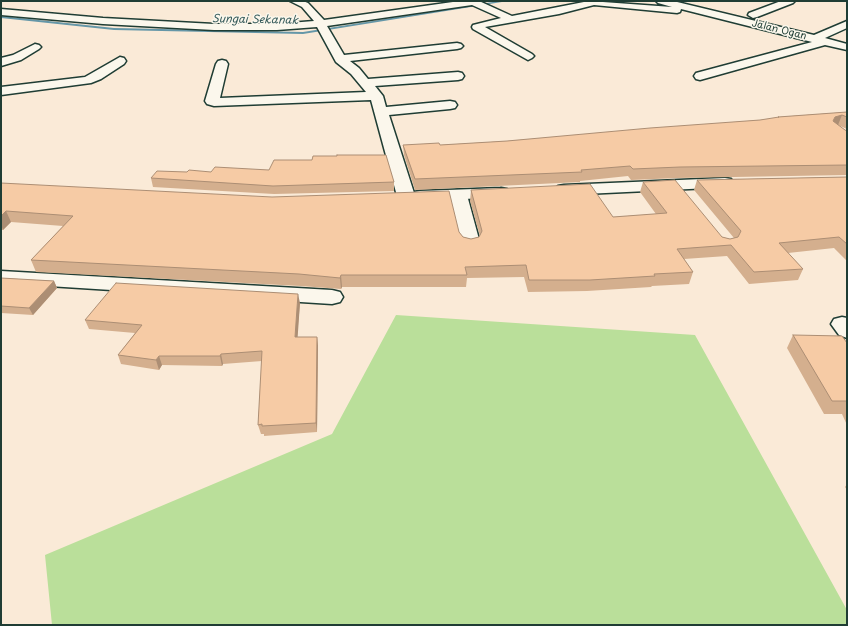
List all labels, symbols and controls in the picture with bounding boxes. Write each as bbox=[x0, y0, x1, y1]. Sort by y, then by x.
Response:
water label: Sungai Sekanak bbox=[212, 13, 298, 27]
street label: Jalan Ogan bbox=[750, 17, 808, 43]

